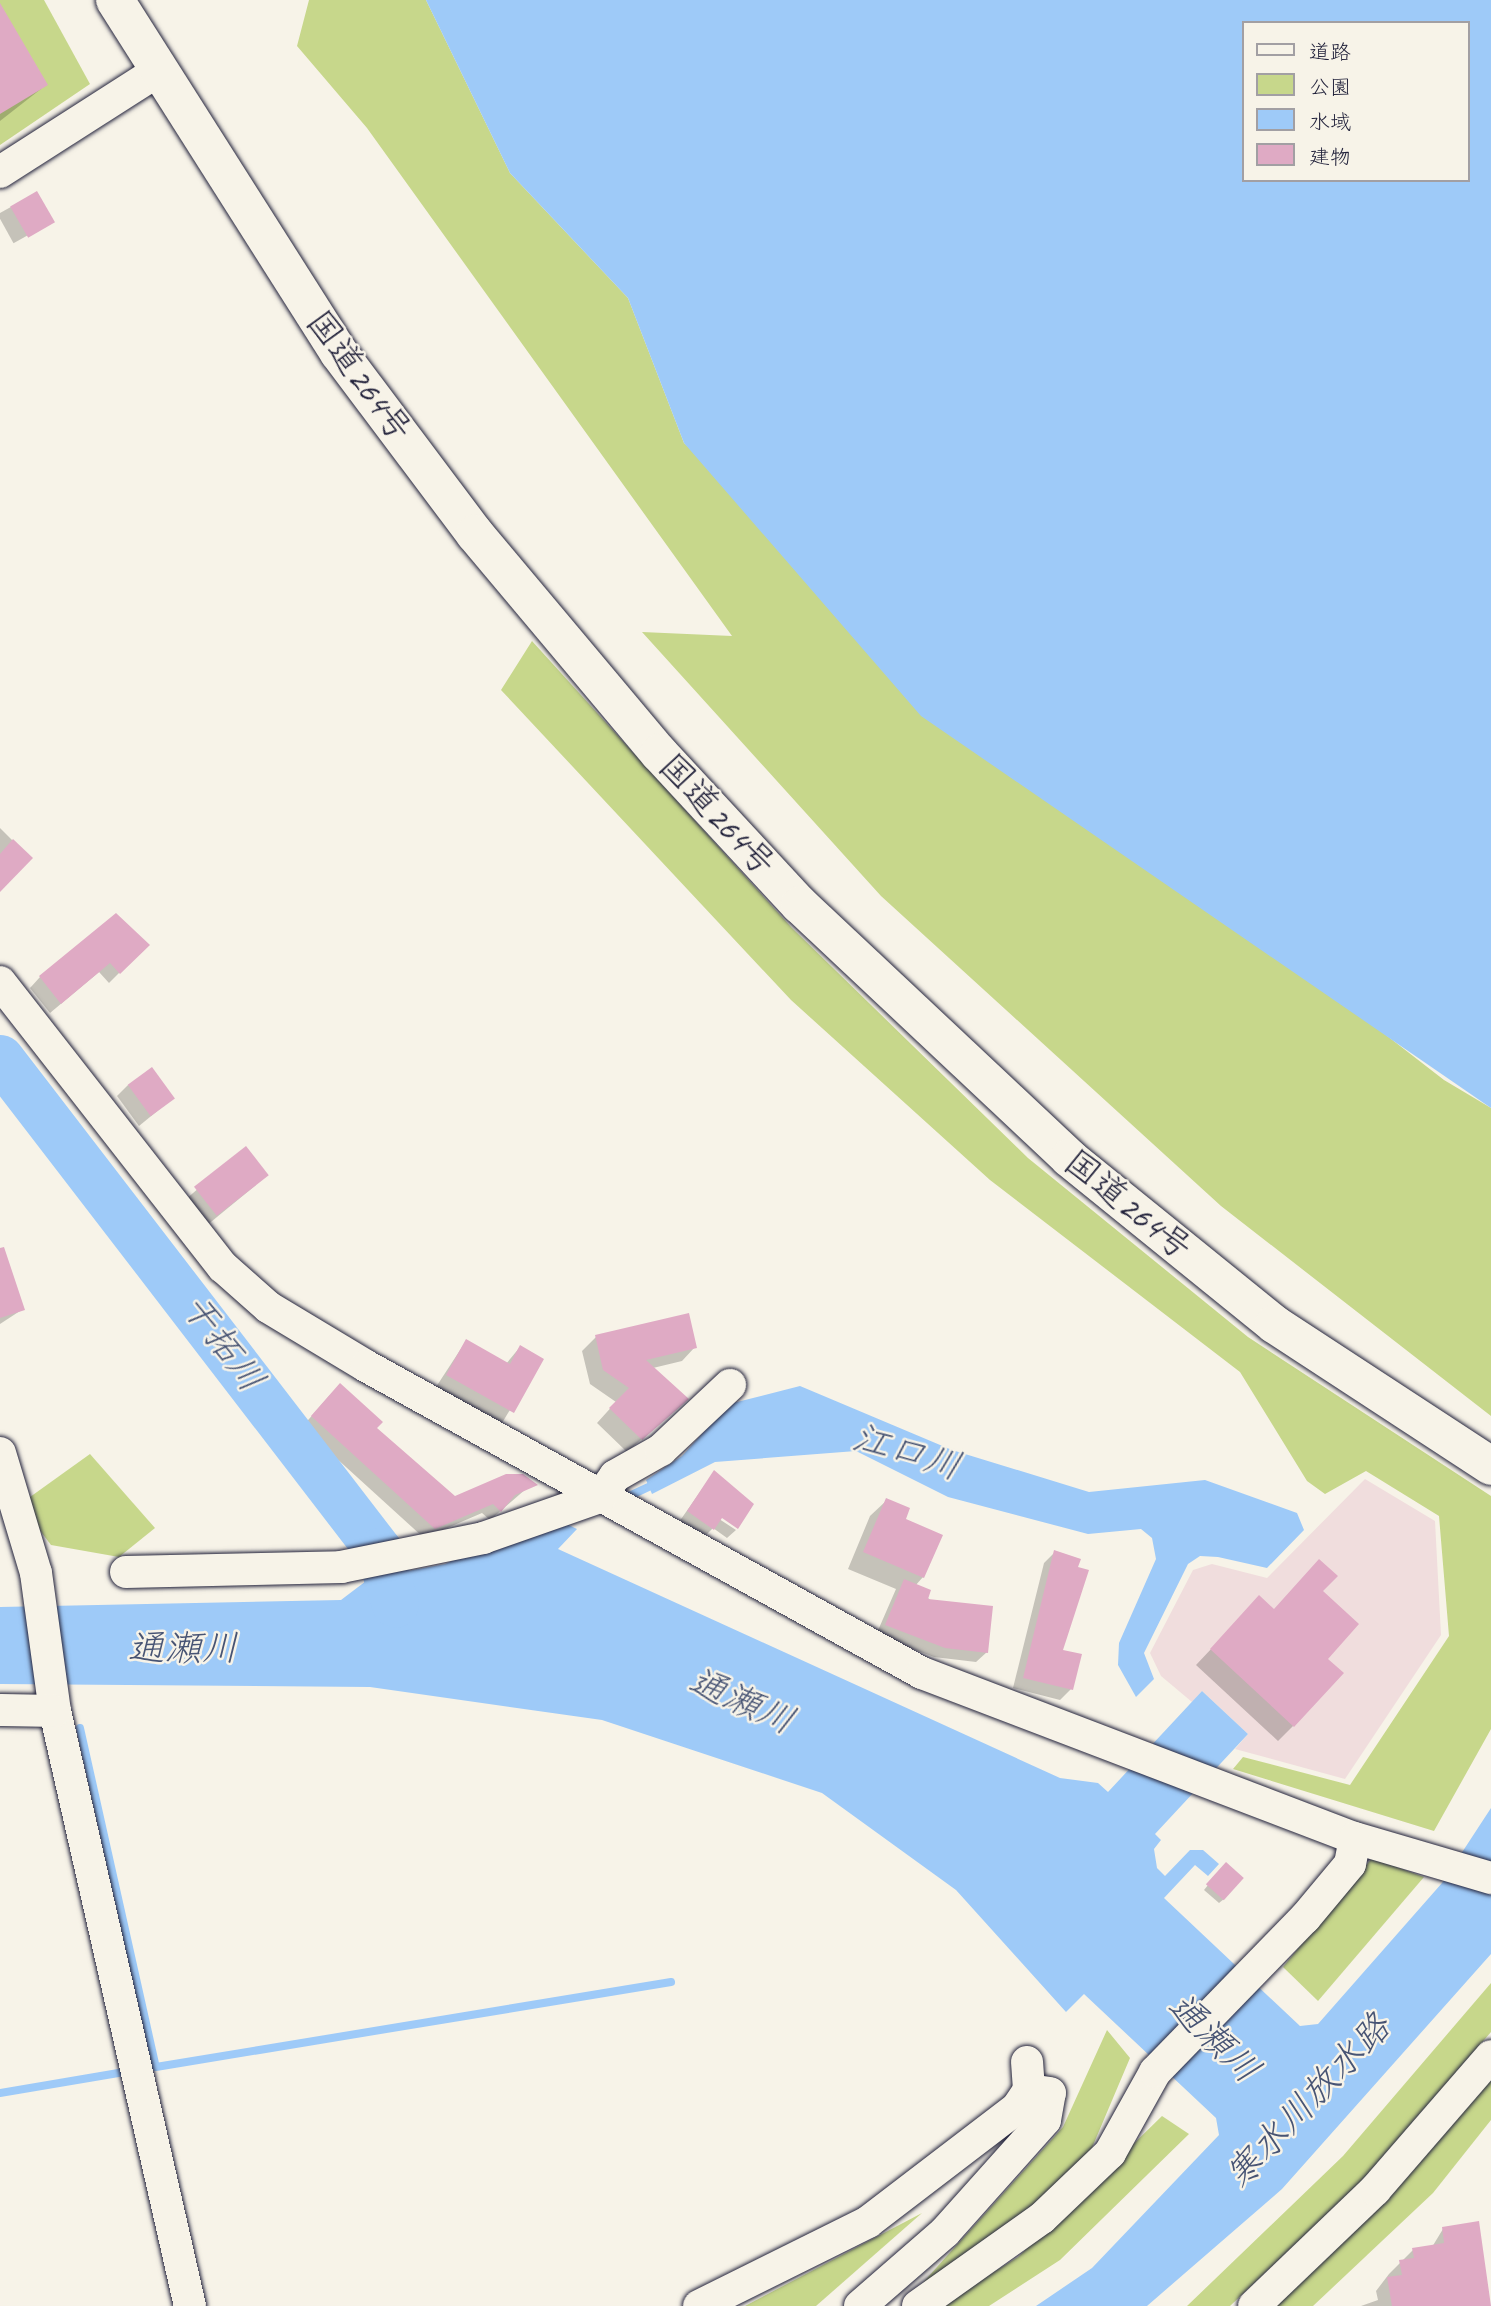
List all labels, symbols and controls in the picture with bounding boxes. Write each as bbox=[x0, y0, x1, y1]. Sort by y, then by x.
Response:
legend bbox=[1242, 21, 1470, 182]
text: 道路 bbox=[1309, 39, 1351, 65]
text: 公園 bbox=[1309, 74, 1351, 100]
text: 水域 bbox=[1309, 109, 1351, 135]
text: 建物 bbox=[1309, 144, 1351, 170]
street label: 国道264号 bbox=[297, 302, 421, 450]
street label: 国道264号 bbox=[650, 745, 784, 885]
street label: 国道264号 bbox=[1056, 1141, 1200, 1269]
water label: 干拓川 bbox=[172, 1285, 274, 1401]
water label: 江口川 bbox=[847, 1415, 967, 1489]
water label: 通瀬川 bbox=[128, 1626, 238, 1670]
water label: 通瀬川 bbox=[682, 1658, 802, 1744]
water label: 通瀬川 bbox=[1159, 1983, 1269, 2093]
water label: 寒水川放水路 bbox=[1216, 2005, 1400, 2197]

